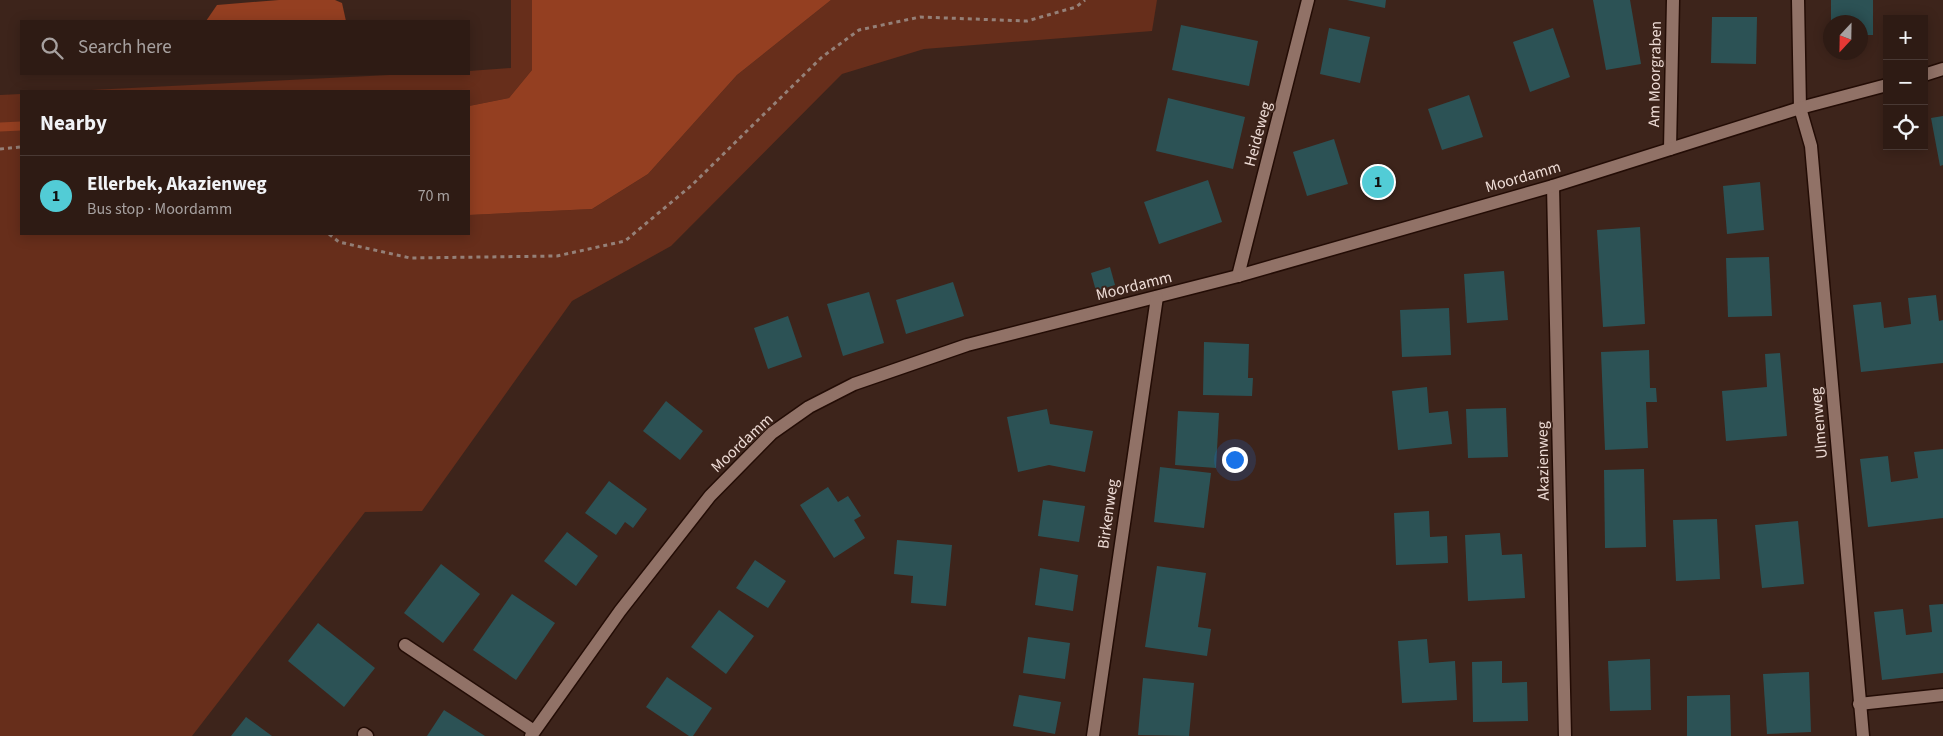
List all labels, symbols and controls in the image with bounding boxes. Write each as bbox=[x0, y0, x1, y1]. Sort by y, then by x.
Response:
north arrow bbox=[1823, 15, 1868, 60]
map controls bbox=[1883, 15, 1928, 150]
button: + bbox=[1883, 15, 1928, 60]
search box bbox=[20, 20, 470, 75]
street label: Am Moorgraben bbox=[1643, 21, 1667, 127]
icon: search bbox=[38, 34, 66, 62]
text: Search here bbox=[78, 34, 172, 61]
button: − bbox=[1883, 60, 1928, 105]
street label: Heideweg bbox=[1239, 99, 1277, 169]
button: locate bbox=[1883, 105, 1928, 150]
text: Nearby bbox=[40, 108, 107, 138]
street label: Moordamm bbox=[1483, 156, 1563, 198]
pin: 1 bbox=[1362, 163, 1394, 201]
text: Ellerbek, Akazienweg bbox=[87, 171, 267, 198]
text: 1 bbox=[52, 185, 60, 207]
text: 70 m bbox=[418, 185, 450, 207]
text: Bus stop · Moordamm bbox=[87, 198, 232, 220]
street label: Moordamm bbox=[1094, 266, 1174, 306]
street label: Ulmenweg bbox=[1805, 386, 1833, 460]
street label: Moordamm bbox=[706, 408, 778, 478]
street label: Akazienweg bbox=[1531, 421, 1555, 501]
your location bbox=[1222, 447, 1248, 473]
street label: Birkenweg bbox=[1092, 478, 1124, 550]

